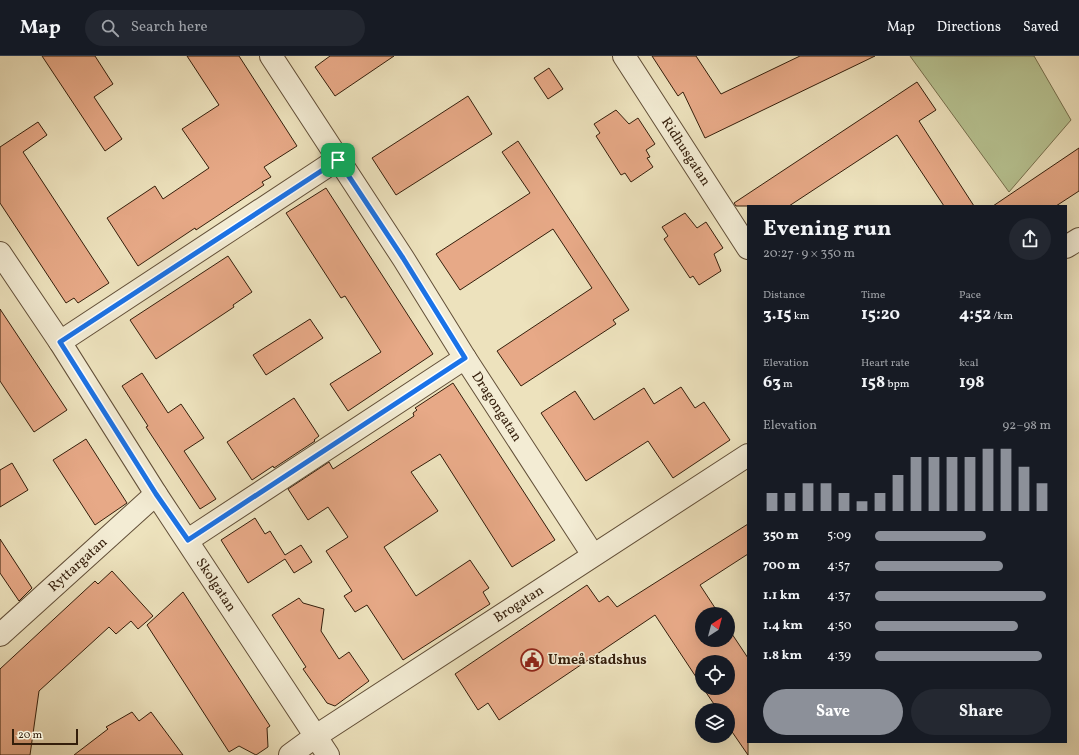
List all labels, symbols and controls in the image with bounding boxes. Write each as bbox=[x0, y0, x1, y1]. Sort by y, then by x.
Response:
search box bbox=[85, 10, 365, 46]
text: Map bbox=[20, 15, 61, 41]
icon: search bbox=[99, 17, 121, 39]
text: Search here bbox=[131, 17, 208, 38]
text: Map bbox=[887, 18, 915, 37]
text: Directions bbox=[937, 18, 1001, 37]
text: Saved bbox=[1023, 18, 1059, 37]
street label: Ridhusgatan bbox=[657, 114, 715, 190]
pin bbox=[321, 143, 355, 177]
icon: arrive bbox=[327, 149, 349, 171]
text: Evening run bbox=[763, 214, 892, 245]
button: share bbox=[1009, 218, 1051, 260]
text: 20:27 · 9 × 350 m bbox=[763, 245, 855, 263]
text: Distance bbox=[763, 288, 805, 303]
text: Time bbox=[861, 288, 885, 303]
text: Pace bbox=[959, 288, 981, 303]
text: 3.15 bbox=[763, 303, 792, 326]
text: 15:20 bbox=[861, 303, 900, 326]
text: 4:52 bbox=[959, 303, 991, 326]
text: km bbox=[792, 309, 809, 324]
text: /km bbox=[991, 309, 1013, 324]
text: Elevation bbox=[763, 356, 809, 371]
text: Heart rate bbox=[861, 356, 910, 371]
text: kcal bbox=[959, 356, 979, 371]
street label: Dragongatan bbox=[467, 368, 526, 445]
text: 63 bbox=[763, 371, 781, 394]
text: 158 bbox=[861, 371, 885, 394]
text: 198 bbox=[959, 371, 984, 394]
text: m bbox=[781, 377, 793, 392]
text: bpm bbox=[885, 377, 910, 392]
text: Elevation bbox=[763, 417, 817, 435]
text: 92–98 m bbox=[1002, 417, 1051, 435]
text: 350 m bbox=[763, 527, 799, 545]
text: 5:09 bbox=[827, 527, 851, 545]
street label: Ryttargatan bbox=[44, 533, 111, 596]
street label: Skolgatan bbox=[191, 554, 241, 616]
text: 700 m bbox=[763, 557, 800, 575]
text: 4:57 bbox=[827, 557, 850, 575]
street label: Brogatan bbox=[490, 581, 547, 627]
text: 1.1 km bbox=[763, 587, 800, 605]
text: 4:37 bbox=[827, 587, 851, 605]
north arrow bbox=[695, 607, 735, 647]
map controls bbox=[695, 607, 735, 743]
text: 1.4 km bbox=[763, 617, 803, 635]
text: 4:50 bbox=[827, 617, 852, 635]
public building icon: Umeå stadshus bbox=[519, 647, 545, 673]
text: 1.8 km bbox=[763, 647, 802, 665]
text: 4:39 bbox=[827, 647, 851, 665]
place label: Umeå stadshus bbox=[548, 651, 647, 670]
button: locate bbox=[695, 655, 735, 695]
button: Save bbox=[763, 689, 903, 735]
button: Share bbox=[911, 689, 1051, 735]
button: layers bbox=[695, 703, 735, 743]
scale bar bbox=[12, 727, 78, 746]
text: 20 m bbox=[18, 728, 42, 743]

